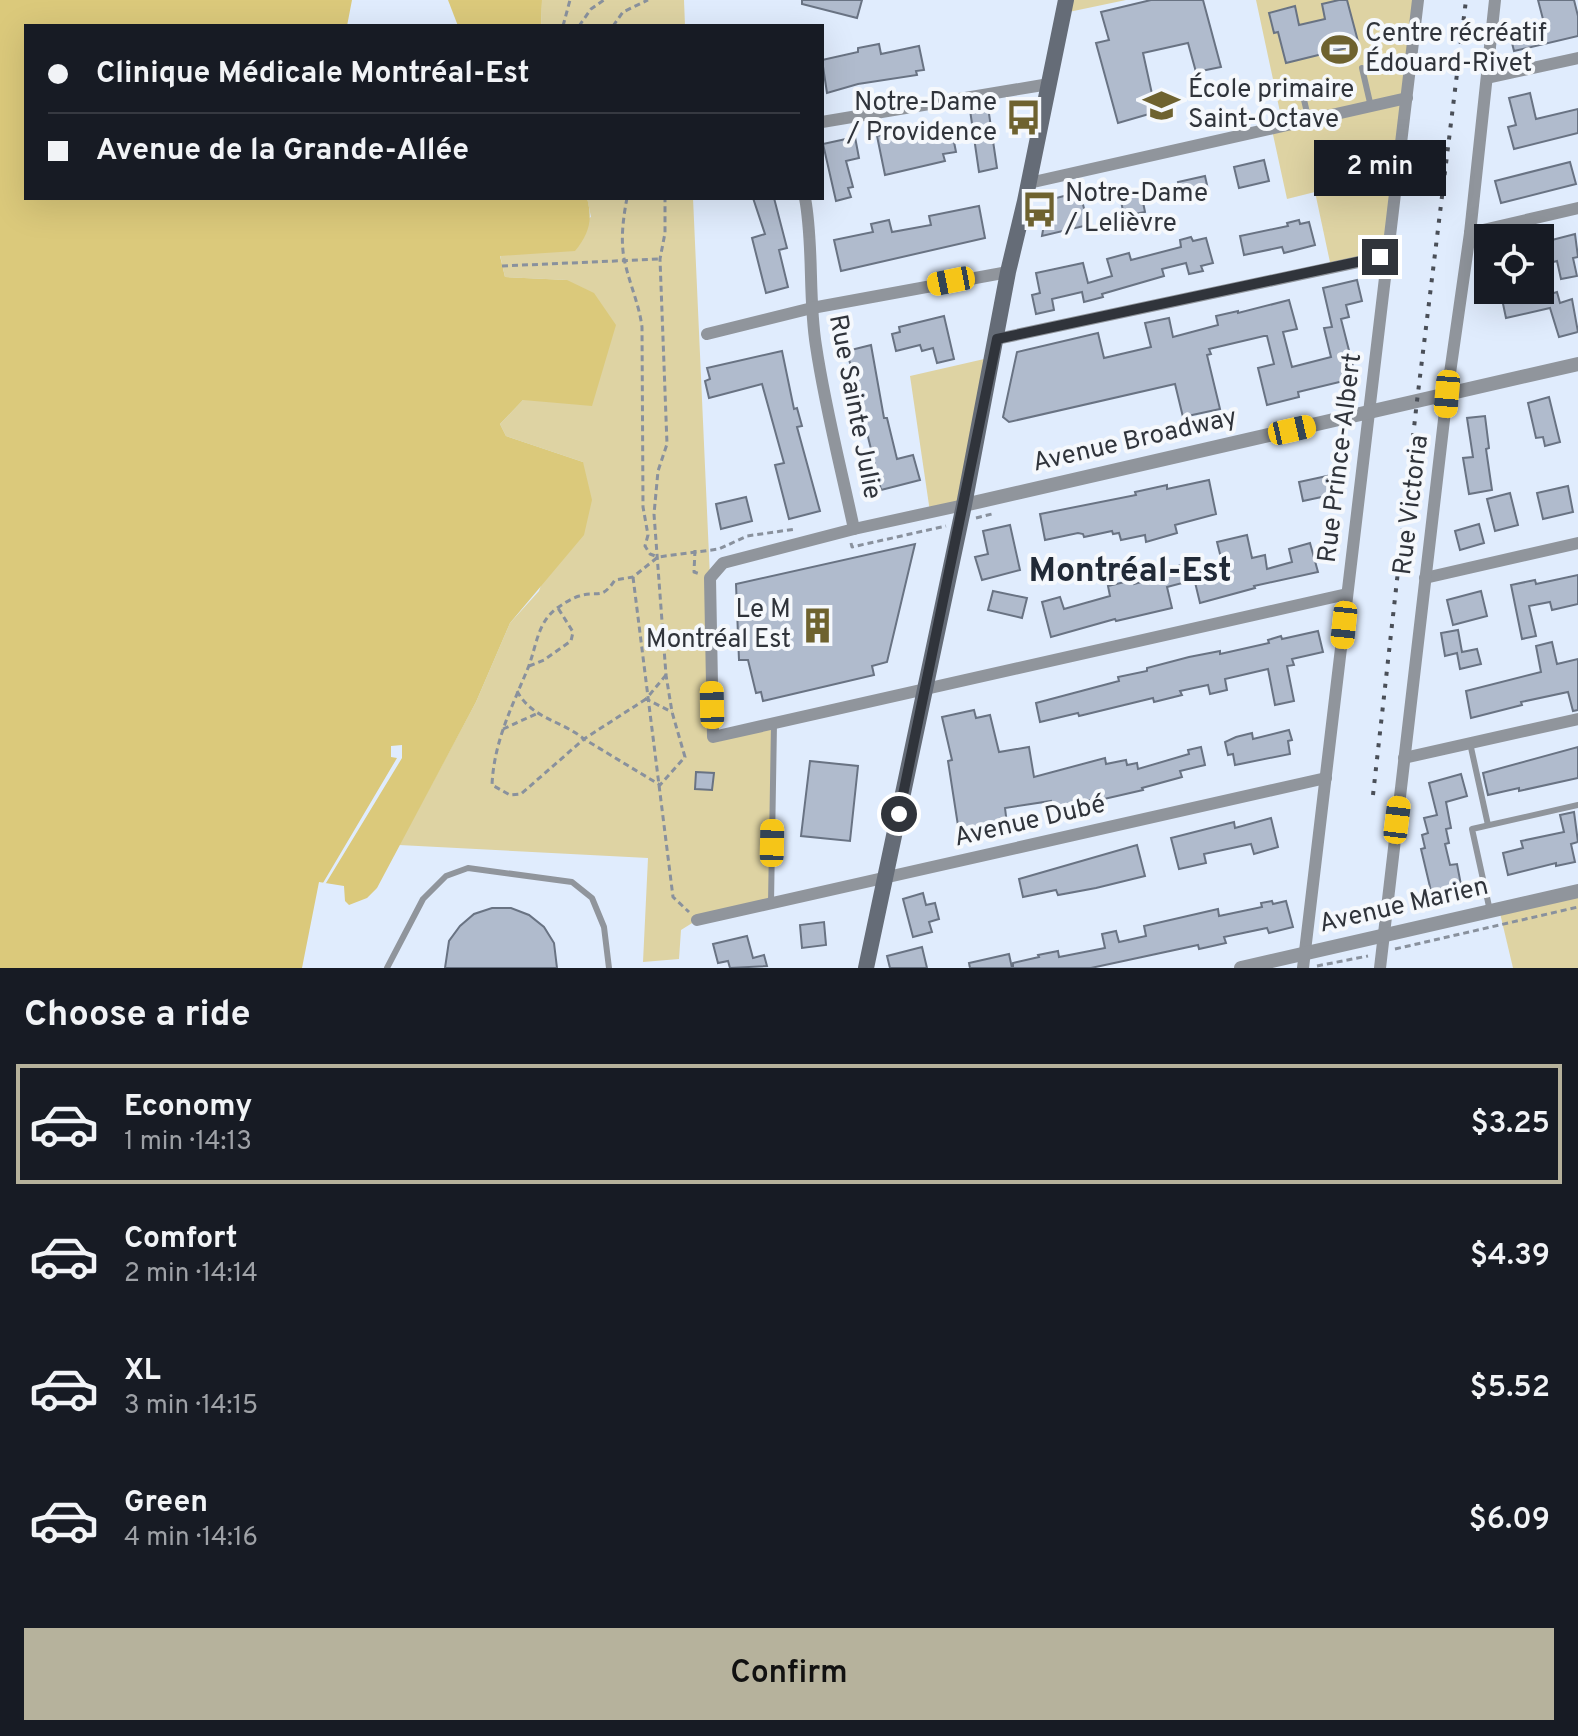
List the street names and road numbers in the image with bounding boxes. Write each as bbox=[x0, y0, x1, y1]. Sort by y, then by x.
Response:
street label: Rue Sainte Julie bbox=[820, 312, 888, 502]
street label: Rue Prince-Albert bbox=[1312, 351, 1370, 565]
street label: Avenue Broadway bbox=[1030, 401, 1240, 481]
street label: Rue Victoria bbox=[1387, 433, 1437, 577]
street label: Avenue Dubé bbox=[951, 789, 1109, 855]
street label: Avenue Marien bbox=[1316, 871, 1492, 941]

